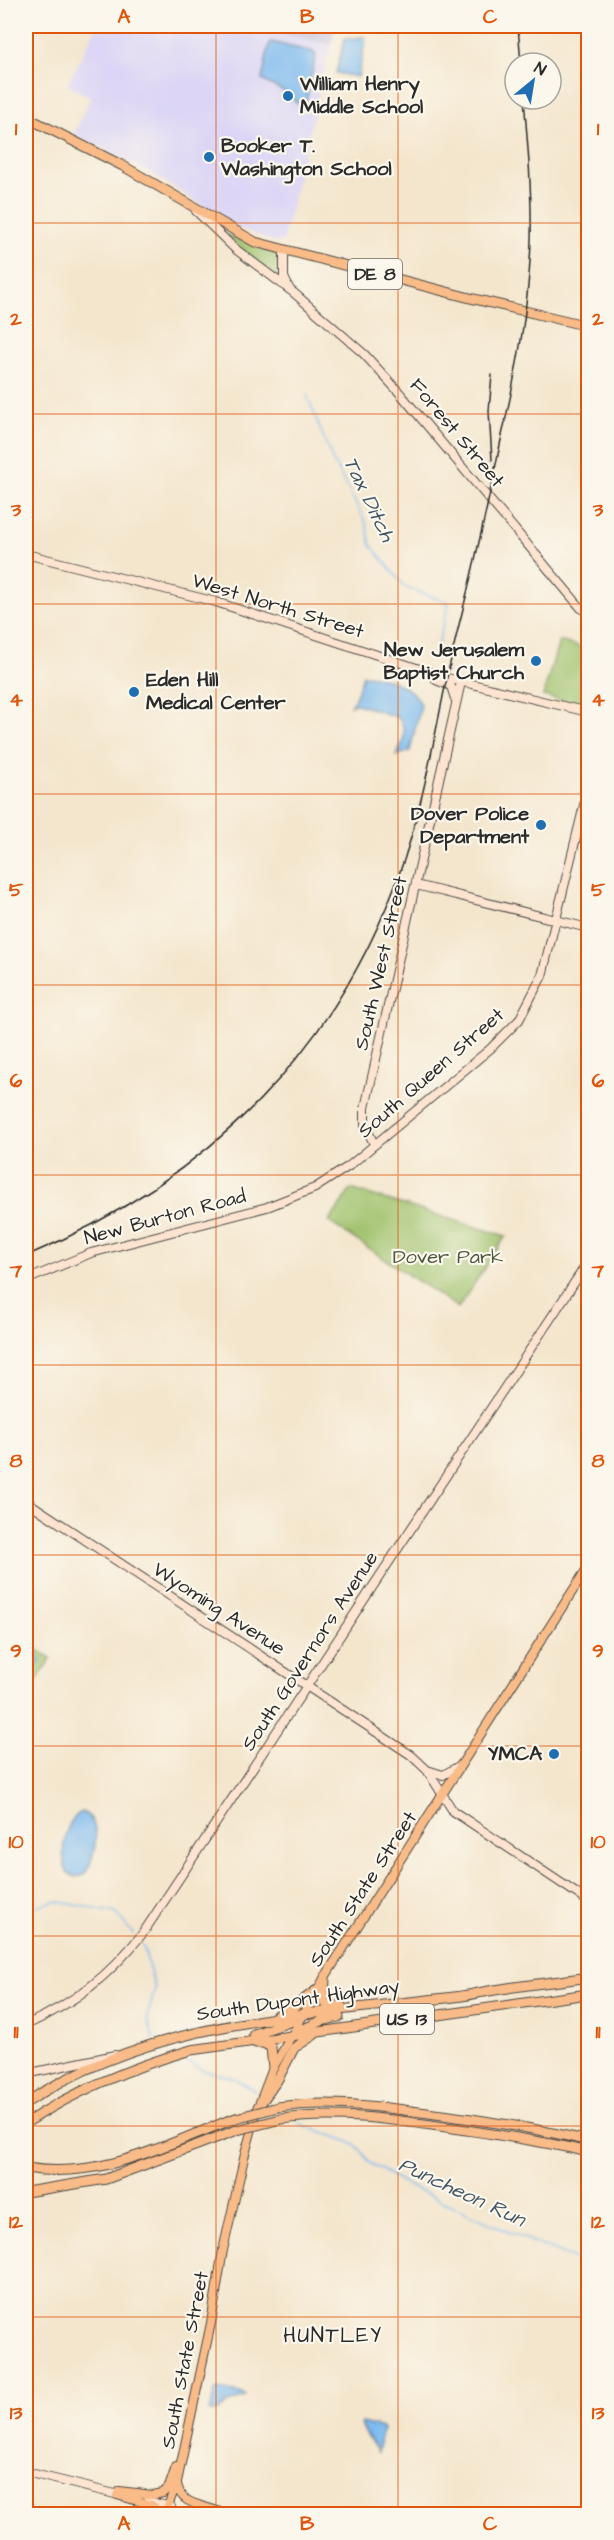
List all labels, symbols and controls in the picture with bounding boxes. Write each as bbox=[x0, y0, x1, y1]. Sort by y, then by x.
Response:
text: A bbox=[118, 3, 131, 31]
text: B bbox=[300, 3, 315, 31]
text: C bbox=[483, 3, 498, 31]
north arrow bbox=[503, 51, 563, 111]
text: N bbox=[530, 57, 550, 81]
place label: William Henry Middle School bbox=[299, 70, 423, 121]
marker: William Henry Middle School bbox=[281, 89, 295, 103]
text: 1 bbox=[15, 115, 18, 143]
text: 1 bbox=[597, 115, 600, 143]
place label: Booker T. Washington School bbox=[220, 132, 392, 184]
marker: Booker T. Washington School bbox=[202, 150, 216, 164]
road number: DE 8 bbox=[348, 259, 402, 289]
text: 2 bbox=[9, 305, 22, 333]
text: 2 bbox=[591, 305, 604, 333]
street label: Forest Street bbox=[403, 372, 511, 494]
water label: Tax Ditch bbox=[336, 452, 403, 548]
text: 3 bbox=[10, 496, 22, 524]
text: 3 bbox=[592, 496, 604, 524]
street label: West North Street bbox=[189, 567, 367, 645]
place label: New Jerusalem Baptist Church bbox=[383, 636, 525, 687]
marker: New Jerusalem Baptist Church bbox=[529, 654, 543, 668]
place label: Eden Hill Medical Center bbox=[146, 666, 287, 717]
marker: Eden Hill Medical Center bbox=[127, 685, 141, 699]
text: 4 bbox=[9, 686, 23, 714]
text: 4 bbox=[591, 686, 605, 714]
place label: Dover Police Department bbox=[411, 800, 530, 851]
marker: Dover Police Department bbox=[534, 818, 548, 832]
street label: South West Street bbox=[347, 873, 415, 1053]
text: 5 bbox=[9, 876, 24, 904]
text: 5 bbox=[591, 876, 606, 904]
street label: South Queen Street bbox=[352, 1001, 510, 1145]
text: 6 bbox=[10, 1067, 23, 1095]
text: 6 bbox=[592, 1067, 605, 1095]
street label: New Burton Road bbox=[81, 1182, 249, 1252]
park label: Dover Park bbox=[393, 1243, 503, 1271]
text: 7 bbox=[9, 1257, 23, 1285]
text: 7 bbox=[591, 1257, 605, 1285]
text: 8 bbox=[10, 1447, 23, 1475]
text: 8 bbox=[592, 1447, 605, 1475]
street label: South Governors Avenue bbox=[235, 1546, 385, 1756]
street label: Wyoming Avenue bbox=[147, 1556, 291, 1663]
text: 9 bbox=[10, 1637, 22, 1665]
text: 9 bbox=[592, 1637, 604, 1665]
place label: YMCA bbox=[488, 1740, 542, 1768]
marker: YMCA bbox=[547, 1747, 561, 1761]
street label: South State Street bbox=[302, 1806, 424, 1972]
text: 10 bbox=[8, 1828, 24, 1856]
text: 10 bbox=[590, 1828, 606, 1856]
street label: South Dupont Highway bbox=[195, 1972, 401, 2029]
road number: US 13 bbox=[380, 2004, 434, 2034]
text: 11 bbox=[13, 2018, 19, 2046]
text: 11 bbox=[595, 2018, 601, 2046]
water label: Puncheon Run bbox=[394, 2150, 531, 2235]
text: 12 bbox=[9, 2208, 24, 2236]
text: 12 bbox=[591, 2208, 606, 2236]
street label: South State Street bbox=[154, 2269, 216, 2451]
district label: HUNTLEY bbox=[283, 2321, 383, 2350]
text: 13 bbox=[10, 2399, 23, 2427]
text: 13 bbox=[592, 2399, 605, 2427]
text: A bbox=[118, 2510, 131, 2538]
text: B bbox=[300, 2510, 315, 2538]
text: C bbox=[483, 2510, 498, 2538]

